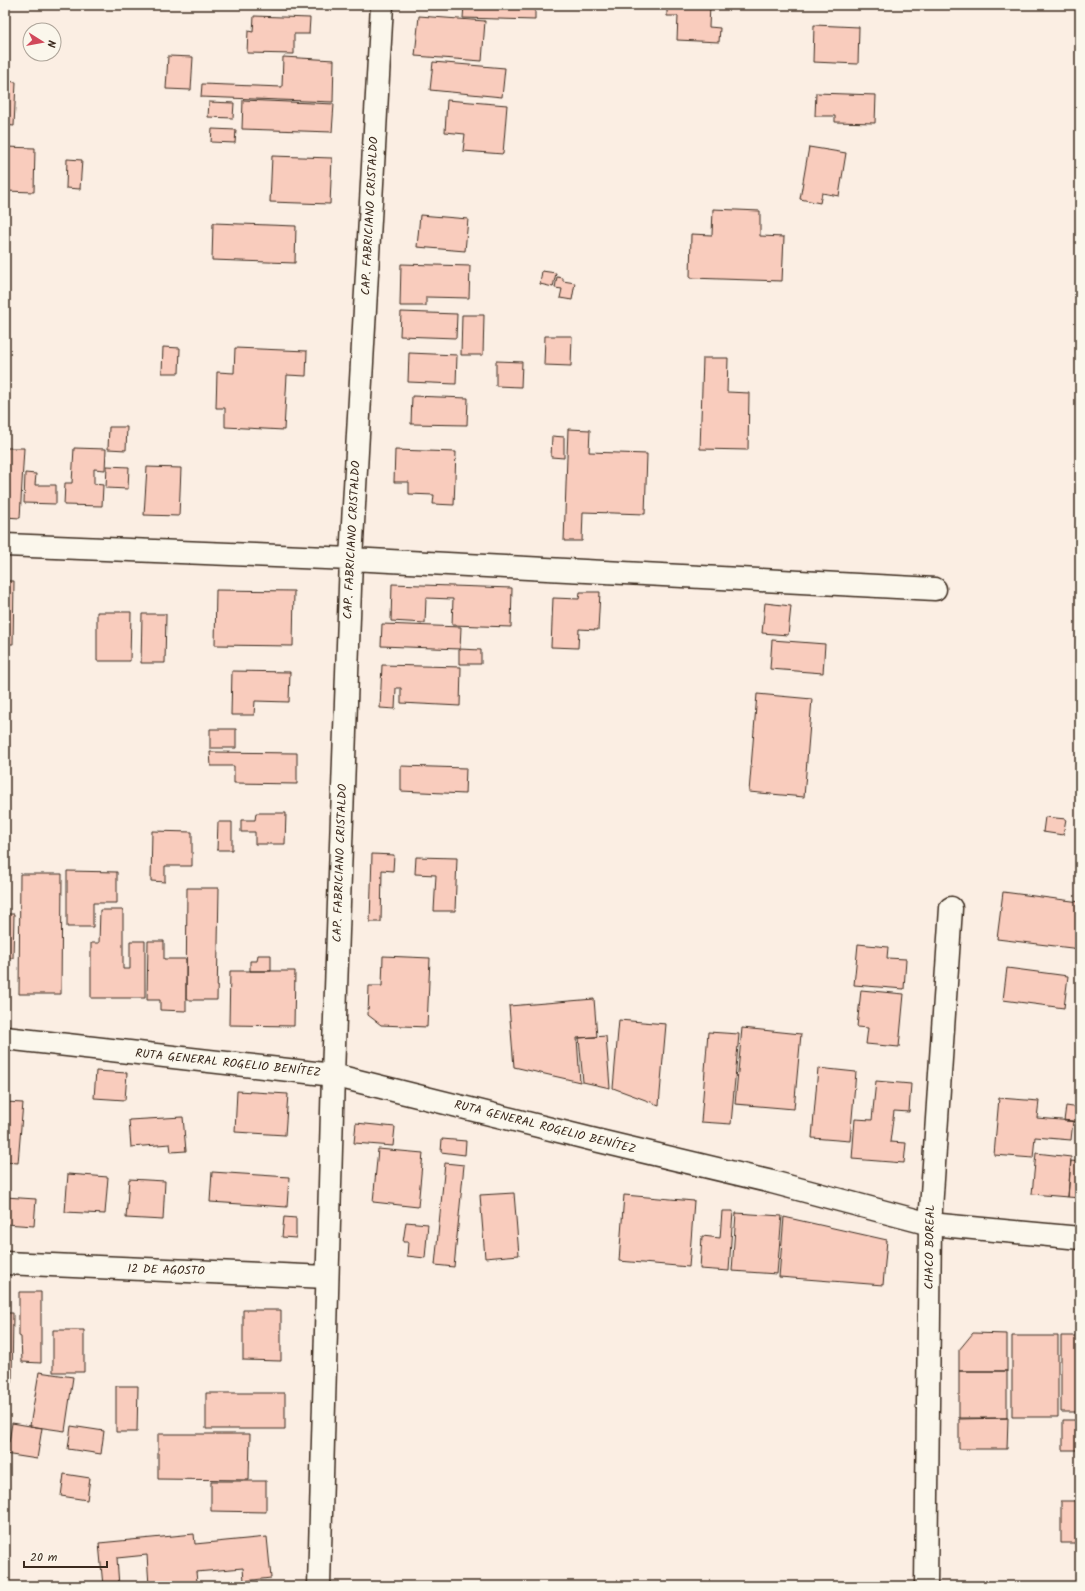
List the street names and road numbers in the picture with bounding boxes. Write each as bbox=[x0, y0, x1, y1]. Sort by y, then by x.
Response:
street label: CAP. FABRICIANO CRISTALDO bbox=[356, 136, 384, 296]
street label: CAP. FABRICIANO CRISTALDO bbox=[338, 460, 366, 620]
street label: CAP. FABRICIANO CRISTALDO bbox=[328, 783, 352, 943]
street label: RUTA GENERAL ROGELIO BENÍTEZ bbox=[134, 1044, 322, 1082]
street label: RUTA GENERAL ROGELIO BENÍTEZ bbox=[452, 1095, 638, 1159]
street label: CHACO BOREAL bbox=[920, 1204, 940, 1290]
street label: 12 DE AGOSTO bbox=[127, 1259, 206, 1281]

